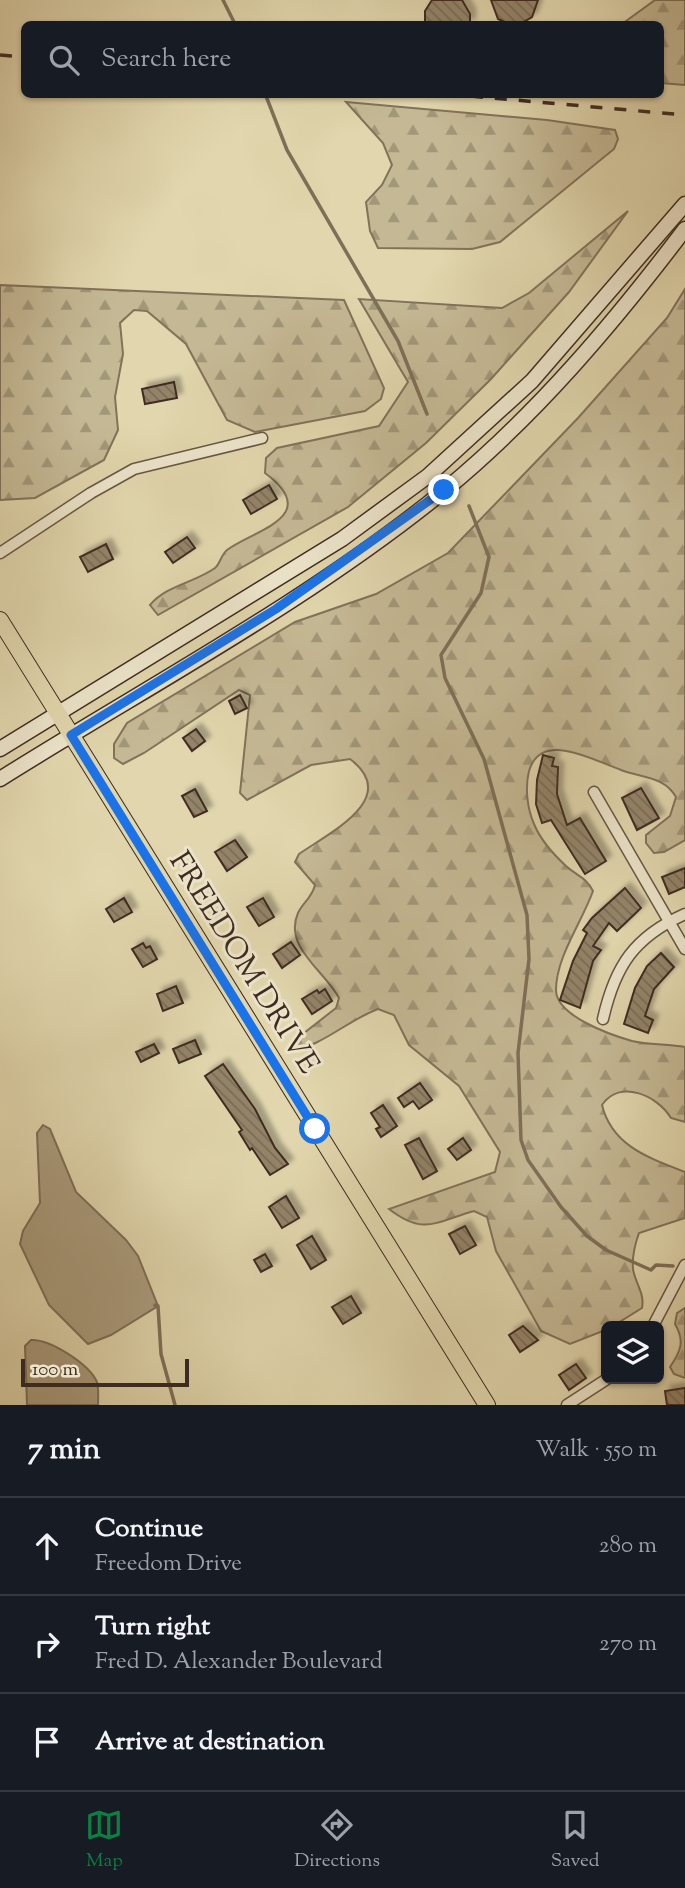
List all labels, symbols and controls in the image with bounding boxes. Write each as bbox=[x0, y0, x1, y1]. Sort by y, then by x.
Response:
search box bbox=[21, 21, 664, 98]
icon: search bbox=[45, 41, 83, 79]
text: Search here bbox=[101, 41, 231, 78]
route end bbox=[428, 474, 459, 505]
street label: FREEDOM DRIVE bbox=[157, 844, 329, 1083]
route start bbox=[299, 1113, 330, 1144]
map controls bbox=[601, 1321, 664, 1384]
button: layers bbox=[601, 1321, 664, 1384]
scale bar bbox=[21, 1356, 189, 1388]
text: 100 m bbox=[32, 1357, 78, 1384]
text: 7 min bbox=[28, 1429, 100, 1472]
text: Walk · 550 m bbox=[535, 1434, 657, 1467]
text: Continue bbox=[95, 1511, 203, 1548]
icon: ahead bbox=[28, 1527, 66, 1565]
text: 280 m bbox=[599, 1530, 657, 1563]
text: Freedom Drive bbox=[95, 1548, 242, 1581]
text: Turn right bbox=[95, 1609, 210, 1646]
icon: right bbox=[28, 1625, 66, 1663]
text: 270 m bbox=[599, 1628, 657, 1661]
text: Fred D. Alexander Boulevard bbox=[95, 1646, 383, 1679]
icon: arrive bbox=[28, 1723, 66, 1761]
text: Arrive at destination bbox=[95, 1724, 325, 1761]
tab: Map bbox=[85, 1806, 123, 1875]
tab: Directions bbox=[294, 1806, 380, 1875]
tab: Saved bbox=[551, 1806, 600, 1875]

